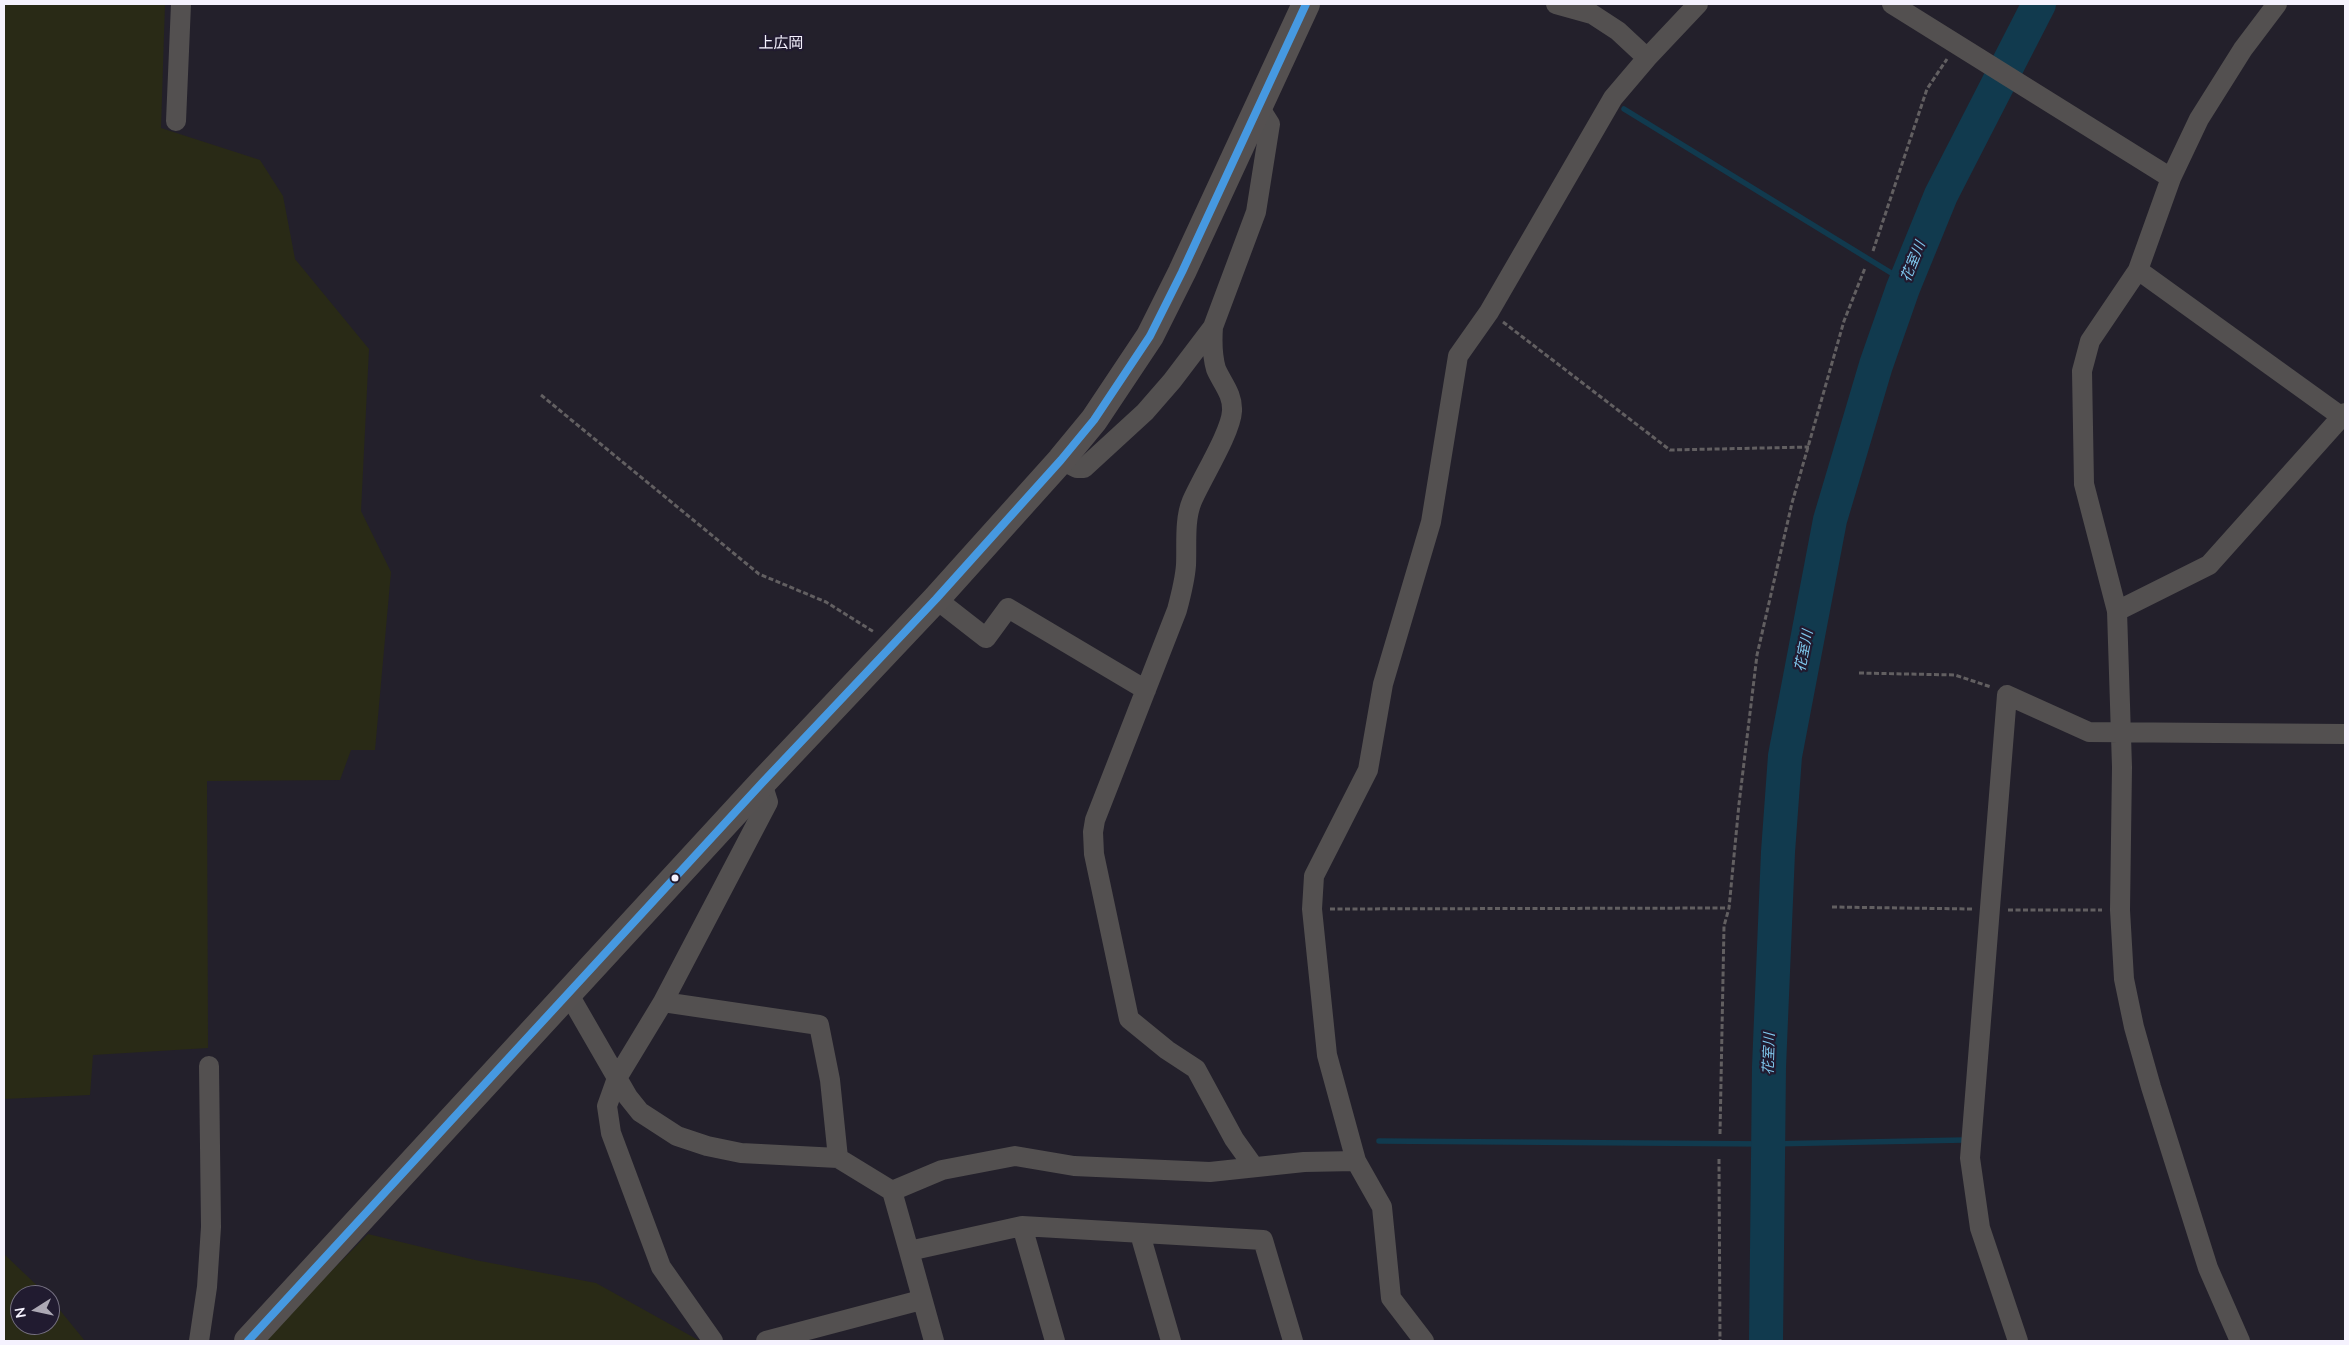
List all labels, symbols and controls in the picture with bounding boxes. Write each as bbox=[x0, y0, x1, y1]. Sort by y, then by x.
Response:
district label: 上広岡 bbox=[759, 35, 803, 53]
water label: 花室川 bbox=[1898, 239, 1930, 285]
water label: 花室川 bbox=[1793, 629, 1817, 673]
unlabelled marker bbox=[670, 873, 680, 883]
water label: 花室川 bbox=[1761, 1033, 1779, 1075]
north arrow bbox=[10, 1285, 60, 1335]
text: N bbox=[10, 1306, 31, 1319]

